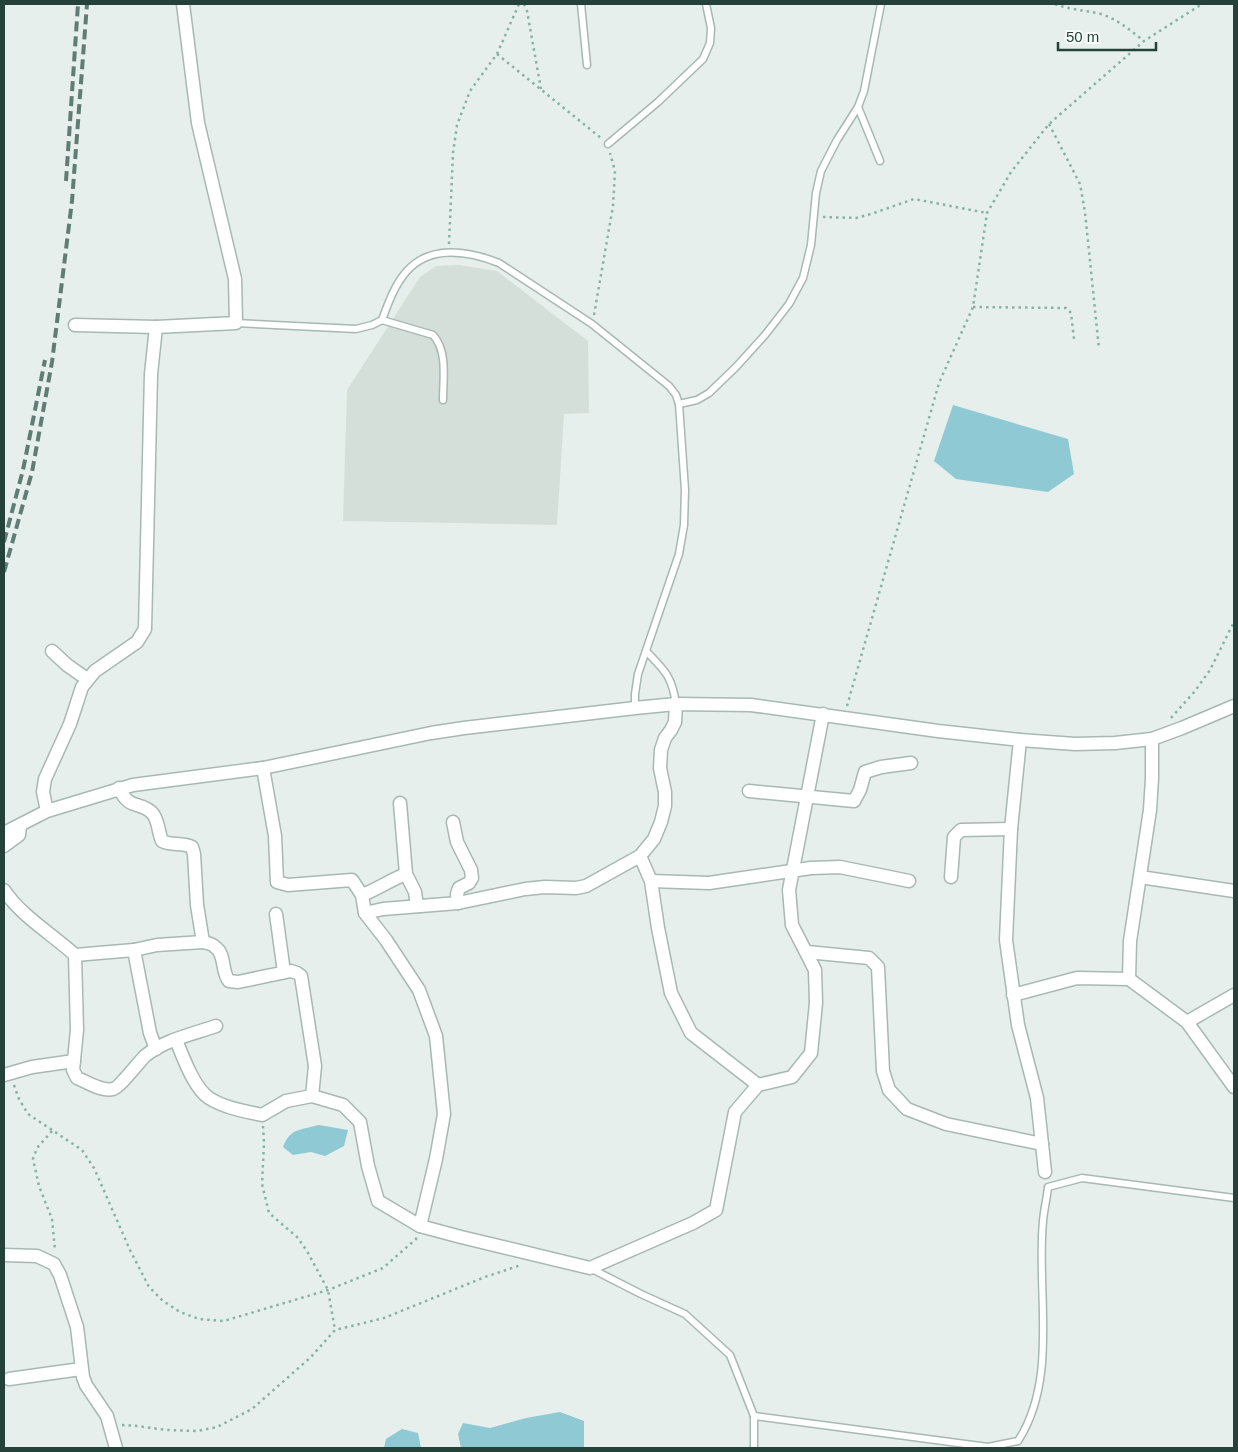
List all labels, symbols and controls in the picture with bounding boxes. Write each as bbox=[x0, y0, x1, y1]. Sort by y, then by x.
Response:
scale bar bbox=[1058, 20, 1156, 52]
text: 50 m bbox=[1066, 28, 1099, 45]

